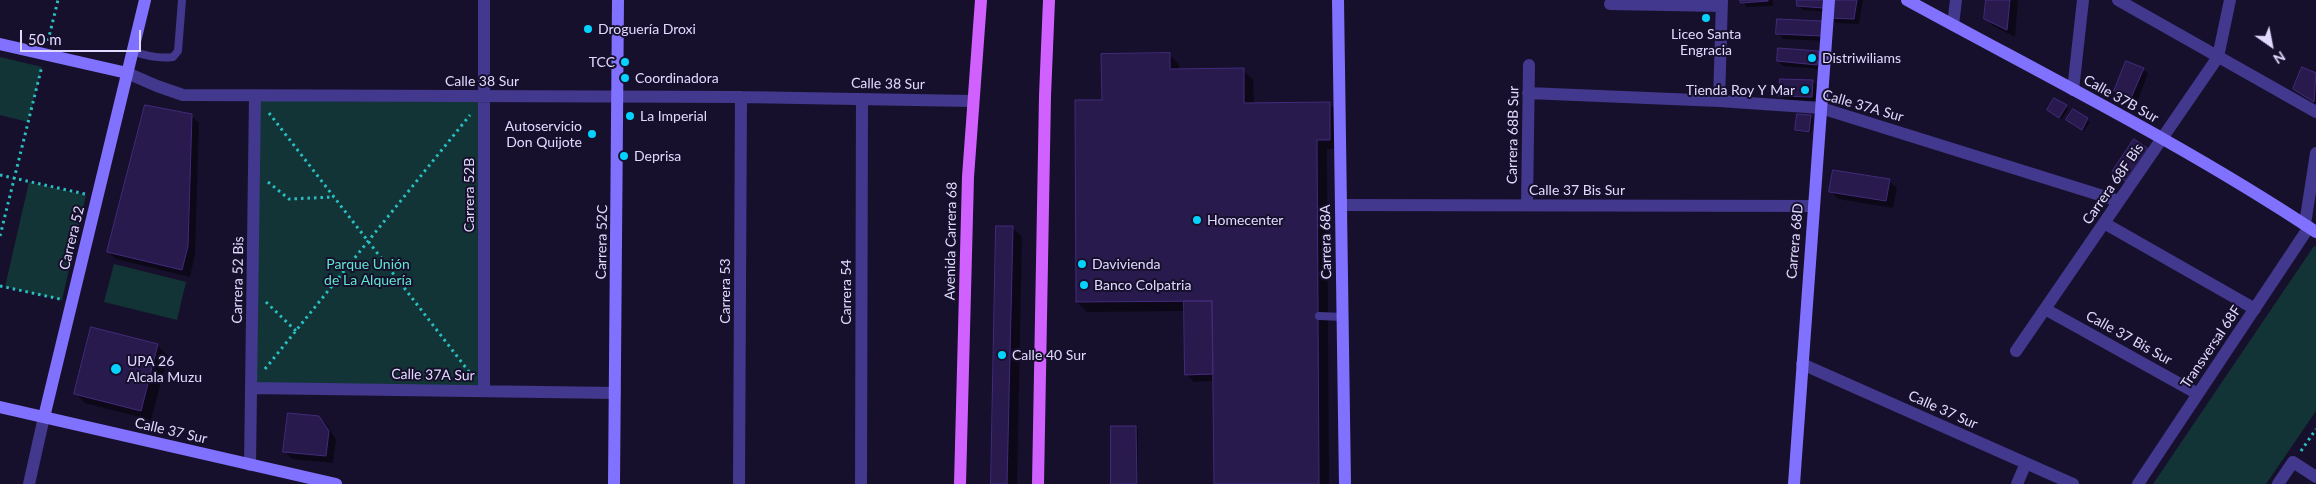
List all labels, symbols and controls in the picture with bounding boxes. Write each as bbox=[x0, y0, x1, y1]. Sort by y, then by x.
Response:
marker: Liceo Santa Engracia bbox=[1700, 12, 1712, 24]
scale bar bbox=[22, 20, 144, 52]
north arrow bbox=[2246, 20, 2296, 70]
place label: Droguería Droxi bbox=[598, 21, 696, 37]
marker: Droguería Droxi bbox=[582, 23, 594, 35]
place label: Liceo Santa Engracia bbox=[1671, 26, 1741, 58]
text: 50 m bbox=[28, 30, 62, 48]
text: N bbox=[2270, 48, 2289, 68]
place label: Distriwiliams bbox=[1822, 50, 1901, 66]
marker: Distriwiliams bbox=[1806, 52, 1818, 64]
place label: TCC bbox=[589, 54, 615, 70]
marker: TCC bbox=[619, 56, 631, 68]
place label: Coordinadora bbox=[635, 70, 719, 86]
marker: Coordinadora bbox=[619, 72, 631, 84]
street label: Calle 37B Sur bbox=[2081, 72, 2161, 126]
street label: Calle 38 Sur bbox=[445, 73, 519, 89]
street label: Calle 38 Sur bbox=[851, 75, 925, 93]
place label: Tienda Roy Y Mar bbox=[1686, 82, 1795, 98]
marker: Tienda Roy Y Mar bbox=[1799, 84, 1811, 96]
street label: Carrera 68B Sur bbox=[1504, 86, 1522, 184]
street label: Calle 37A Sur bbox=[1821, 86, 1905, 126]
place label: La Imperial bbox=[640, 108, 707, 124]
marker: La Imperial bbox=[624, 110, 636, 122]
place label: Autoservicio Don Quijote bbox=[505, 118, 582, 150]
marker: Autoservicio Don Quijote bbox=[586, 128, 598, 140]
street label: Carrera 68F Bis bbox=[2079, 140, 2147, 228]
place label: Deprisa bbox=[634, 148, 681, 164]
marker: Deprisa bbox=[618, 150, 630, 162]
street label: Carrera 52B bbox=[461, 158, 477, 232]
street label: Avenida Carrera 68 bbox=[942, 182, 960, 300]
street label: Calle 37 Bis Sur bbox=[1529, 182, 1625, 198]
street label: Carrera 68D bbox=[1783, 202, 1807, 280]
street label: Carrera 52 bbox=[56, 204, 88, 272]
street label: Carrera 52C bbox=[593, 204, 611, 280]
street label: Carrera 68A bbox=[1317, 204, 1335, 280]
place label: Homecenter bbox=[1207, 212, 1283, 228]
marker: Homecenter bbox=[1191, 214, 1203, 226]
street label: Carrera 52 Bis bbox=[229, 236, 247, 324]
park label: Parque Unión de La Alquería bbox=[324, 256, 412, 288]
place label: Davivienda bbox=[1092, 256, 1160, 272]
street label: Carrera 53 bbox=[717, 258, 733, 324]
marker: Davivienda bbox=[1076, 258, 1088, 270]
street label: Carrera 54 bbox=[838, 259, 854, 325]
place label: Banco Colpatria bbox=[1094, 277, 1191, 293]
marker: Banco Colpatria bbox=[1078, 279, 1090, 291]
street label: Transversal 68F bbox=[2177, 303, 2245, 391]
street label: Calle 37 Bis Sur bbox=[2083, 307, 2175, 369]
place label: Calle 40 Sur bbox=[1012, 347, 1086, 363]
marker: Calle 40 Sur bbox=[996, 349, 1008, 361]
place label: UPA 26 Alcala Muzu bbox=[127, 353, 202, 386]
marker: UPA 26 Alcala Muzu bbox=[109, 362, 123, 376]
street label: Calle 37A Sur bbox=[391, 366, 475, 384]
street label: Calle 37 Sur bbox=[1906, 387, 1980, 433]
street label: Calle 37 Sur bbox=[133, 414, 209, 448]

